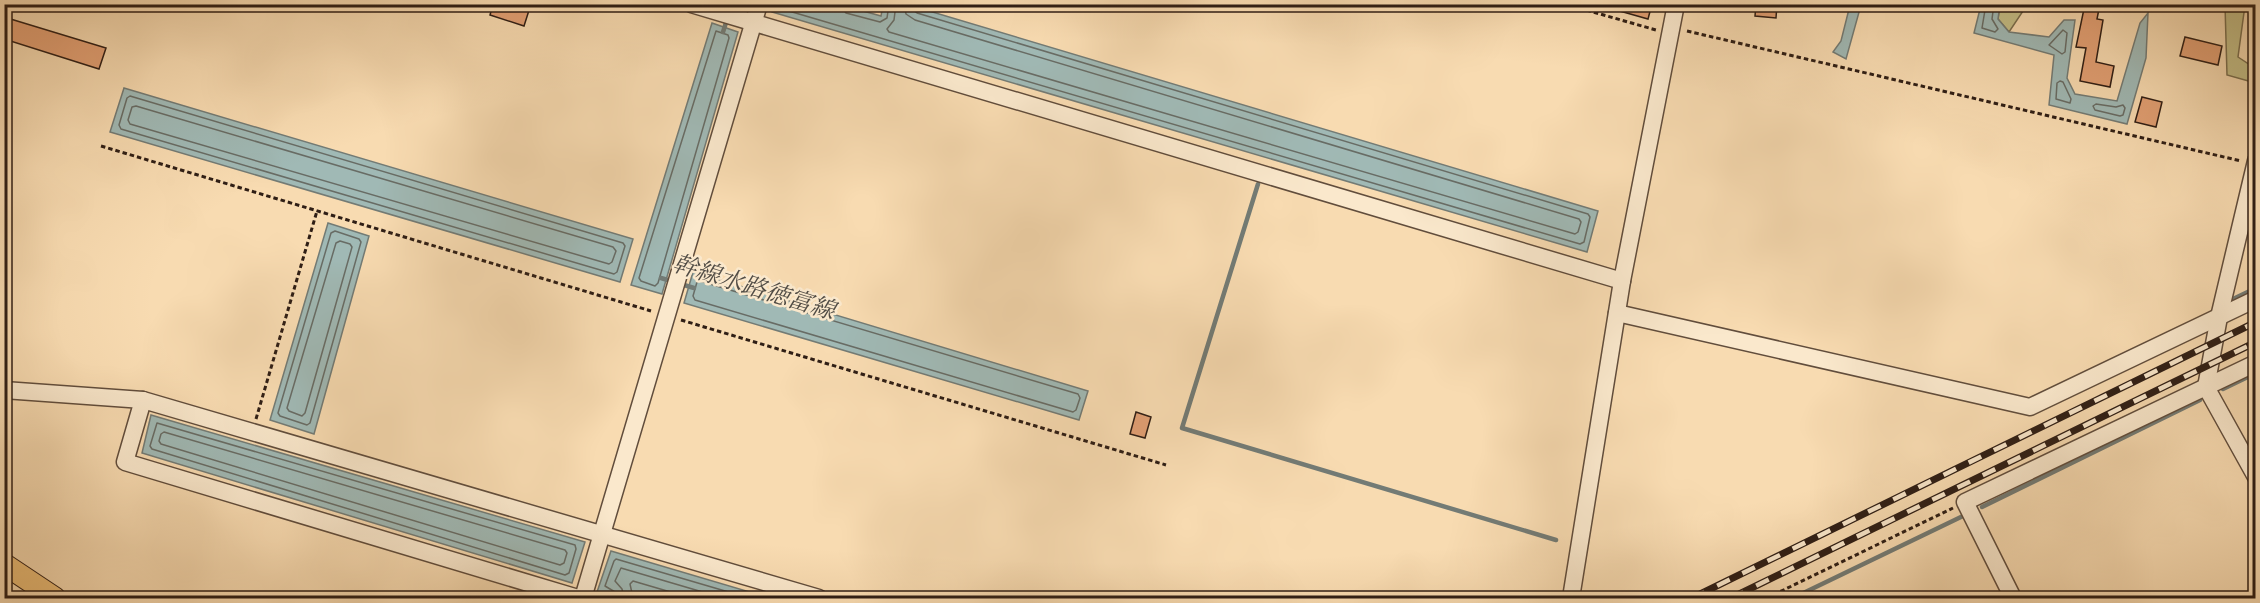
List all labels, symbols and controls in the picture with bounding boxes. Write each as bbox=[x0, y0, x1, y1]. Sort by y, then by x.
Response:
water label: 幹線水路徳富線 bbox=[668, 248, 842, 331]

